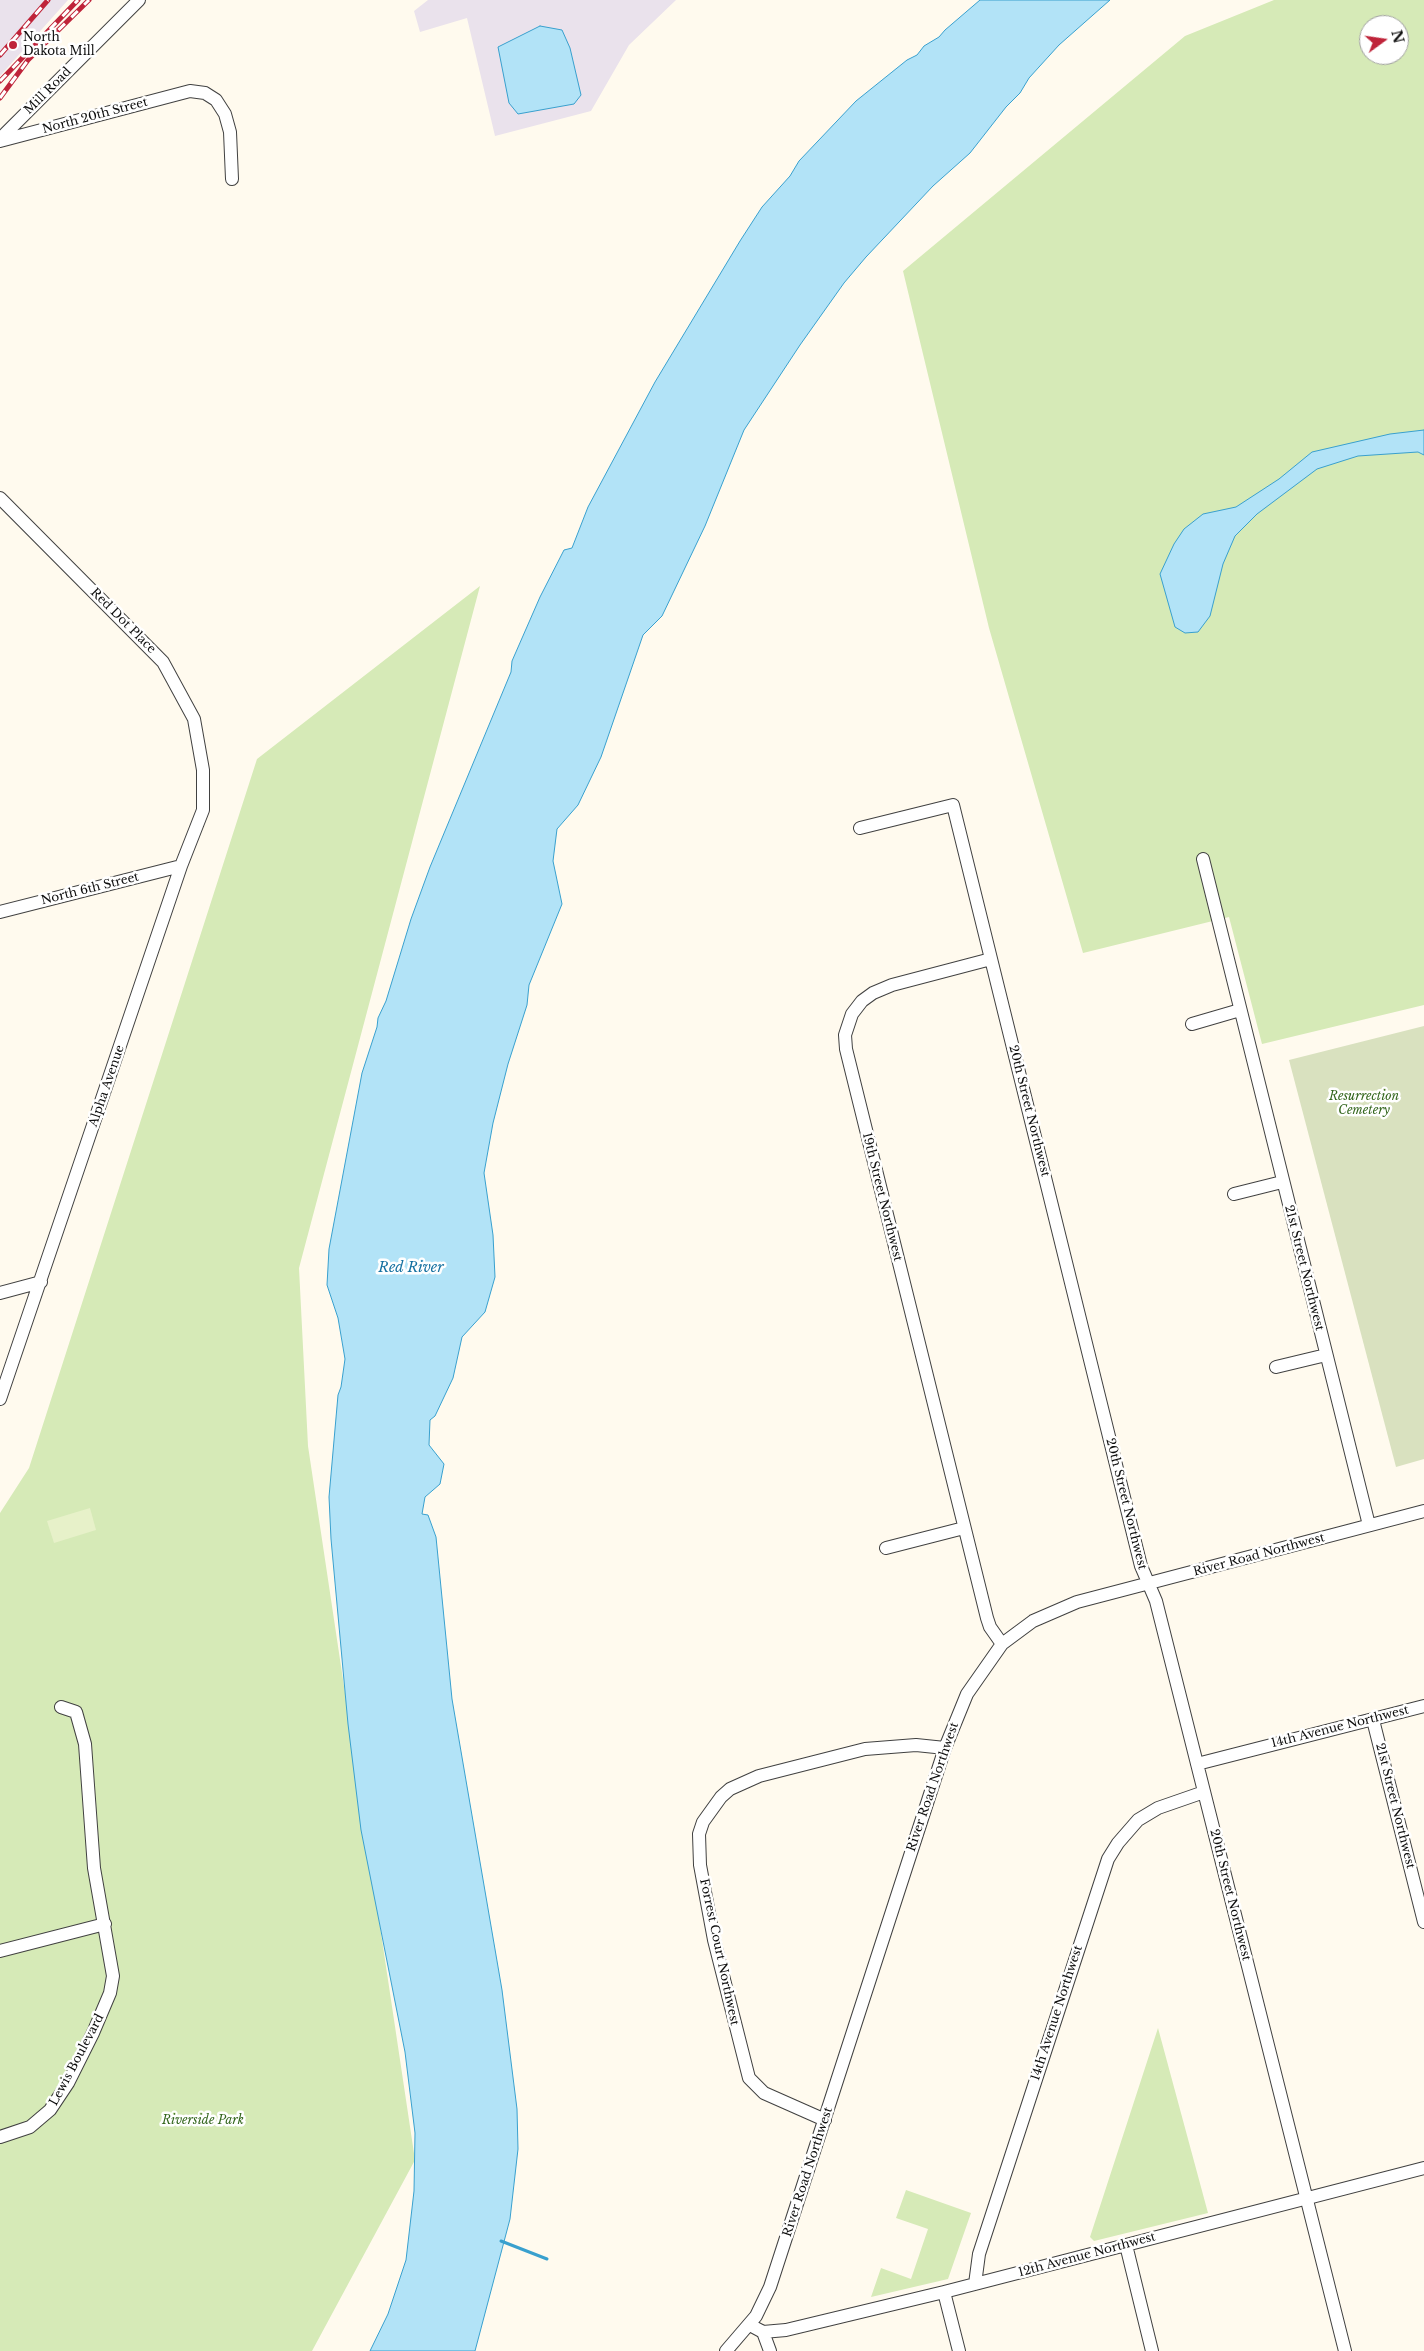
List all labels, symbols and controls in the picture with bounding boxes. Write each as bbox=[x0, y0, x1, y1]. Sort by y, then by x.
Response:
north arrow bbox=[1359, 15, 1409, 65]
text: N bbox=[1387, 28, 1408, 45]
place label: North Dakota Mill bbox=[23, 31, 95, 59]
marker: North Dakota Mill bbox=[7, 39, 19, 51]
street label: Mill Road bbox=[22, 65, 74, 117]
street label: North 20th Street bbox=[41, 95, 149, 137]
street label: Red Dot Place bbox=[87, 585, 159, 657]
street label: North 6th Street bbox=[40, 870, 140, 908]
street label: Alpha Avenue bbox=[86, 1043, 128, 1129]
street label: 20th Street Northwest bbox=[1006, 1044, 1052, 1178]
park label: Resurrection Cemetery bbox=[1329, 1090, 1399, 1118]
street label: 19th Street Northwest bbox=[859, 1131, 905, 1263]
street label: 21st Street Northwest bbox=[1281, 1204, 1327, 1332]
water label: Red River bbox=[378, 1260, 444, 1276]
street label: 20th Street Northwest bbox=[1103, 1437, 1149, 1571]
street label: River Road Northwest bbox=[1192, 1531, 1326, 1579]
street label: 14th Avenue Northwest bbox=[1270, 1703, 1410, 1751]
street label: River Road Northwest bbox=[904, 1721, 962, 1853]
street label: 21st Street Northwest bbox=[1372, 1742, 1418, 1870]
street label: 20th Street Northwest bbox=[1207, 1828, 1253, 1962]
street label: Forrest Court Northwest bbox=[696, 1877, 742, 2027]
street label: 14th Avenue Northwest bbox=[1028, 1944, 1086, 2082]
street label: Lewis Boulevard bbox=[47, 2012, 107, 2108]
street label: River Road Northwest bbox=[780, 2105, 836, 2239]
park label: Riverside Park bbox=[162, 2114, 244, 2128]
street label: 12th Avenue Northwest bbox=[1017, 2230, 1157, 2280]

